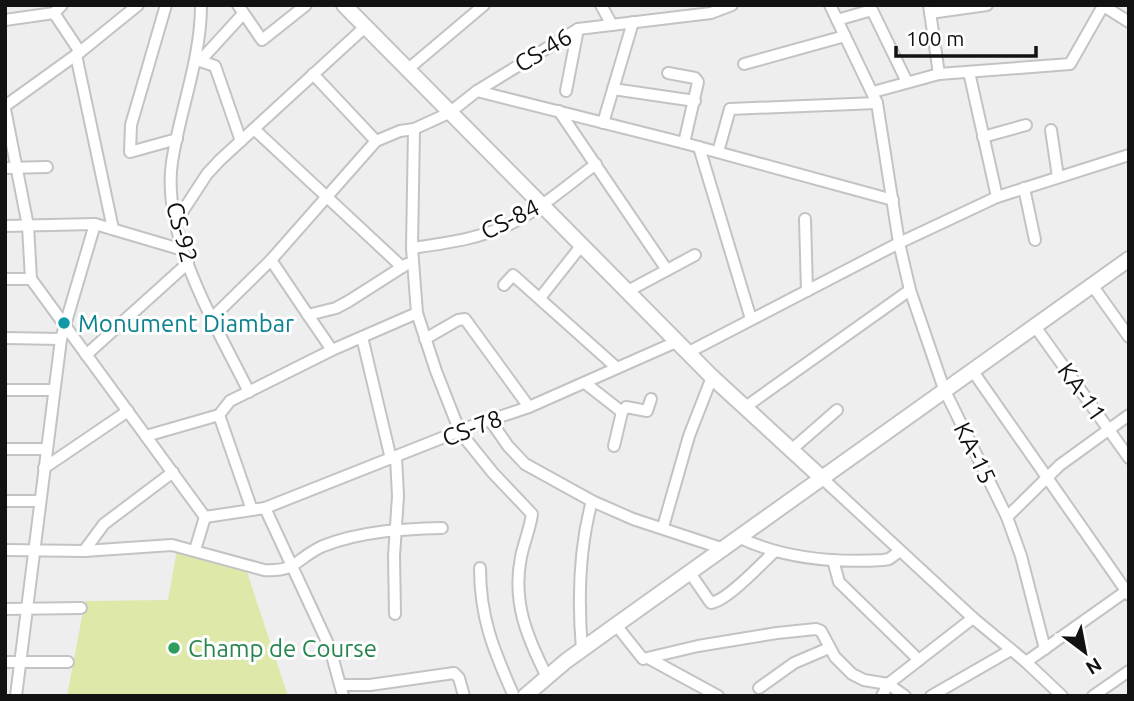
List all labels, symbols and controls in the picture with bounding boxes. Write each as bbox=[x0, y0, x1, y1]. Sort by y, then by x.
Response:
scale bar bbox=[896, 14, 1036, 58]
street label: CS-46 bbox=[510, 23, 576, 77]
text: 100 m bbox=[906, 26, 964, 50]
street label: CS-84 bbox=[476, 193, 544, 245]
street label: CS-92 bbox=[161, 199, 203, 265]
place label: Monument Diambar bbox=[78, 310, 294, 337]
marker: Monument Diambar bbox=[56, 315, 72, 331]
street label: KA-11 bbox=[1052, 358, 1112, 426]
street label: CS-78 bbox=[438, 404, 506, 452]
street label: KA-15 bbox=[949, 418, 1001, 488]
north arrow bbox=[1050, 617, 1120, 687]
place label: Champ de Course bbox=[188, 635, 377, 662]
marker: Champ de Course bbox=[166, 640, 182, 656]
text: N bbox=[1082, 653, 1106, 680]

